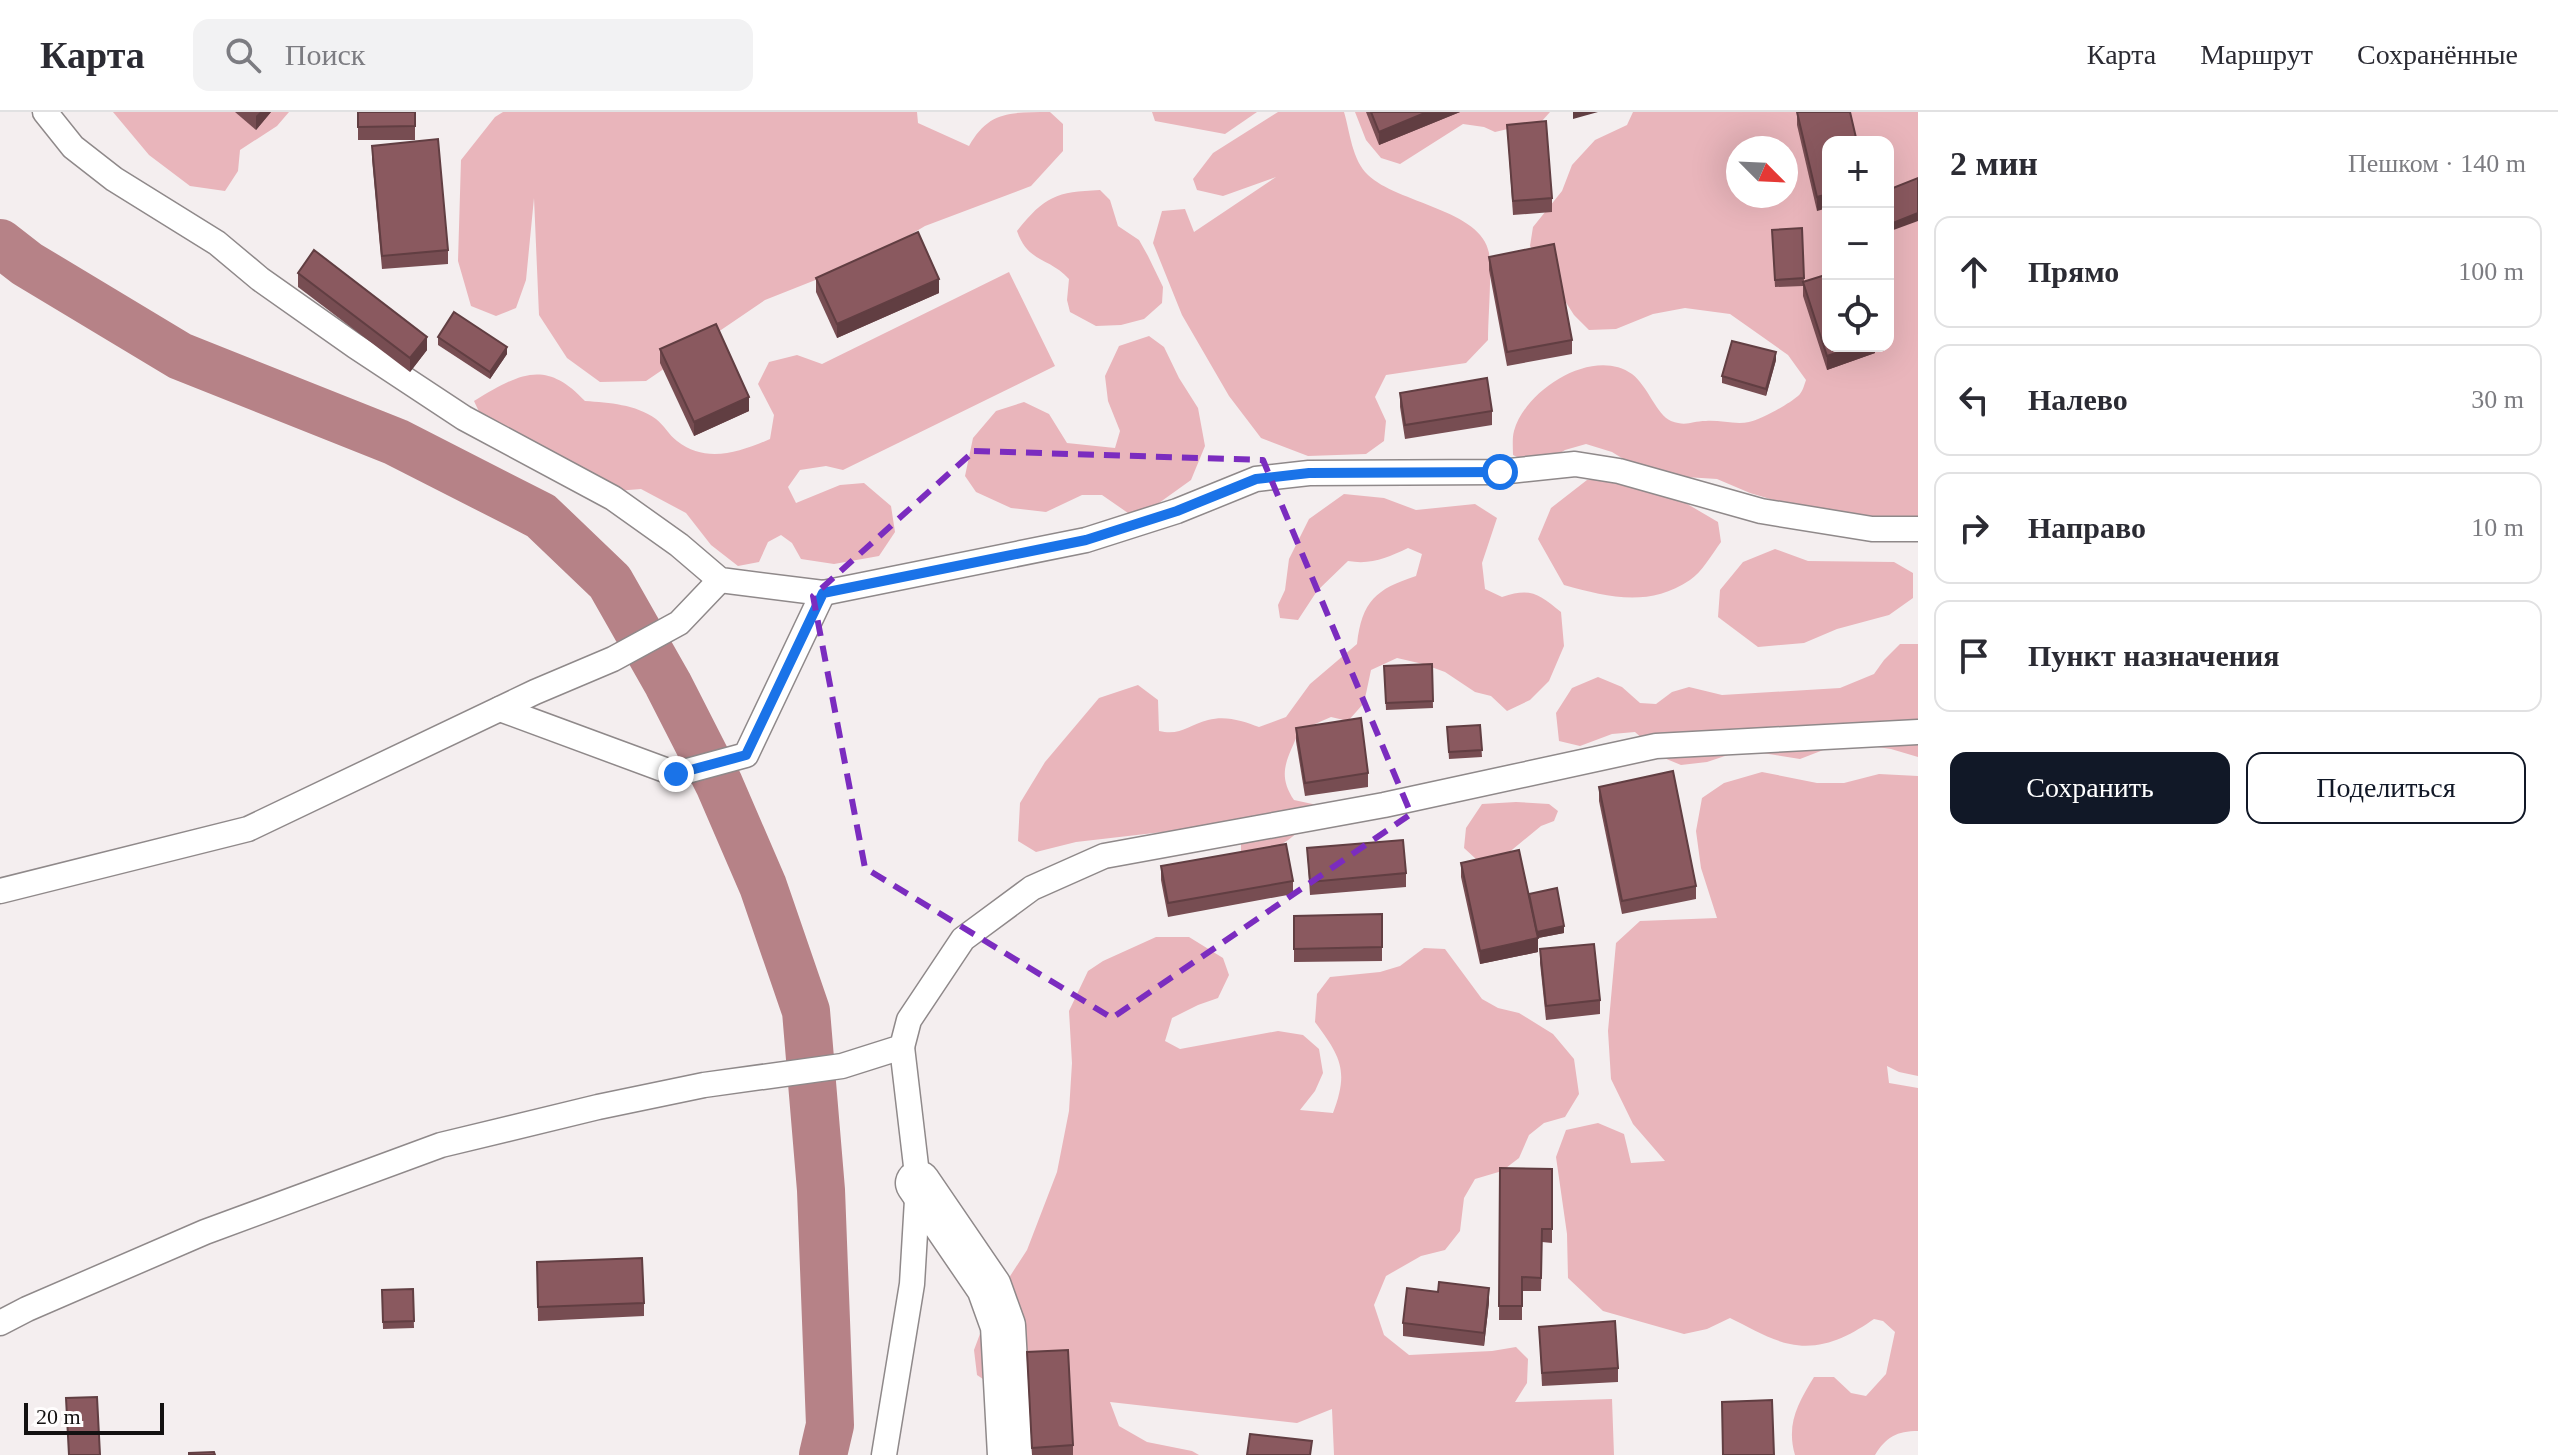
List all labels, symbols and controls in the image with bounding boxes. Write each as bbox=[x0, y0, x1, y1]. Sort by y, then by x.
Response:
search box bbox=[193, 19, 753, 91]
icon: search bbox=[221, 33, 265, 77]
text: Карта bbox=[40, 34, 145, 76]
text: Поиск bbox=[285, 38, 365, 71]
text: Карта bbox=[2087, 39, 2156, 70]
text: Маршрут bbox=[2200, 39, 2313, 70]
text: Сохранённые bbox=[2357, 39, 2518, 70]
north arrow bbox=[1726, 136, 1798, 208]
map controls bbox=[1822, 136, 1894, 352]
button: + bbox=[1822, 136, 1894, 208]
text: 2 мин bbox=[1950, 145, 2038, 182]
text: Пешком · 140 m bbox=[2348, 149, 2526, 178]
button: − bbox=[1822, 208, 1894, 280]
icon: ahead bbox=[1952, 250, 1996, 294]
text: Прямо bbox=[2028, 255, 2119, 288]
text: 100 m bbox=[2458, 257, 2524, 286]
button: locate bbox=[1822, 280, 1894, 352]
icon: left bbox=[1952, 378, 1996, 422]
text: Налево bbox=[2028, 383, 2128, 416]
text: 30 m bbox=[2471, 385, 2524, 414]
route start bbox=[1482, 454, 1518, 490]
icon: right bbox=[1952, 506, 1996, 550]
text: Направо bbox=[2028, 511, 2146, 544]
text: 10 m bbox=[2471, 513, 2524, 542]
icon: arrive bbox=[1952, 634, 1996, 678]
text: Пункт назначения bbox=[2028, 639, 2280, 672]
button: Сохранить bbox=[1950, 752, 2230, 824]
button: Поделиться bbox=[2246, 752, 2526, 824]
route end bbox=[658, 756, 694, 792]
scale bar bbox=[24, 1399, 164, 1435]
text: 20 m bbox=[36, 1404, 81, 1429]

